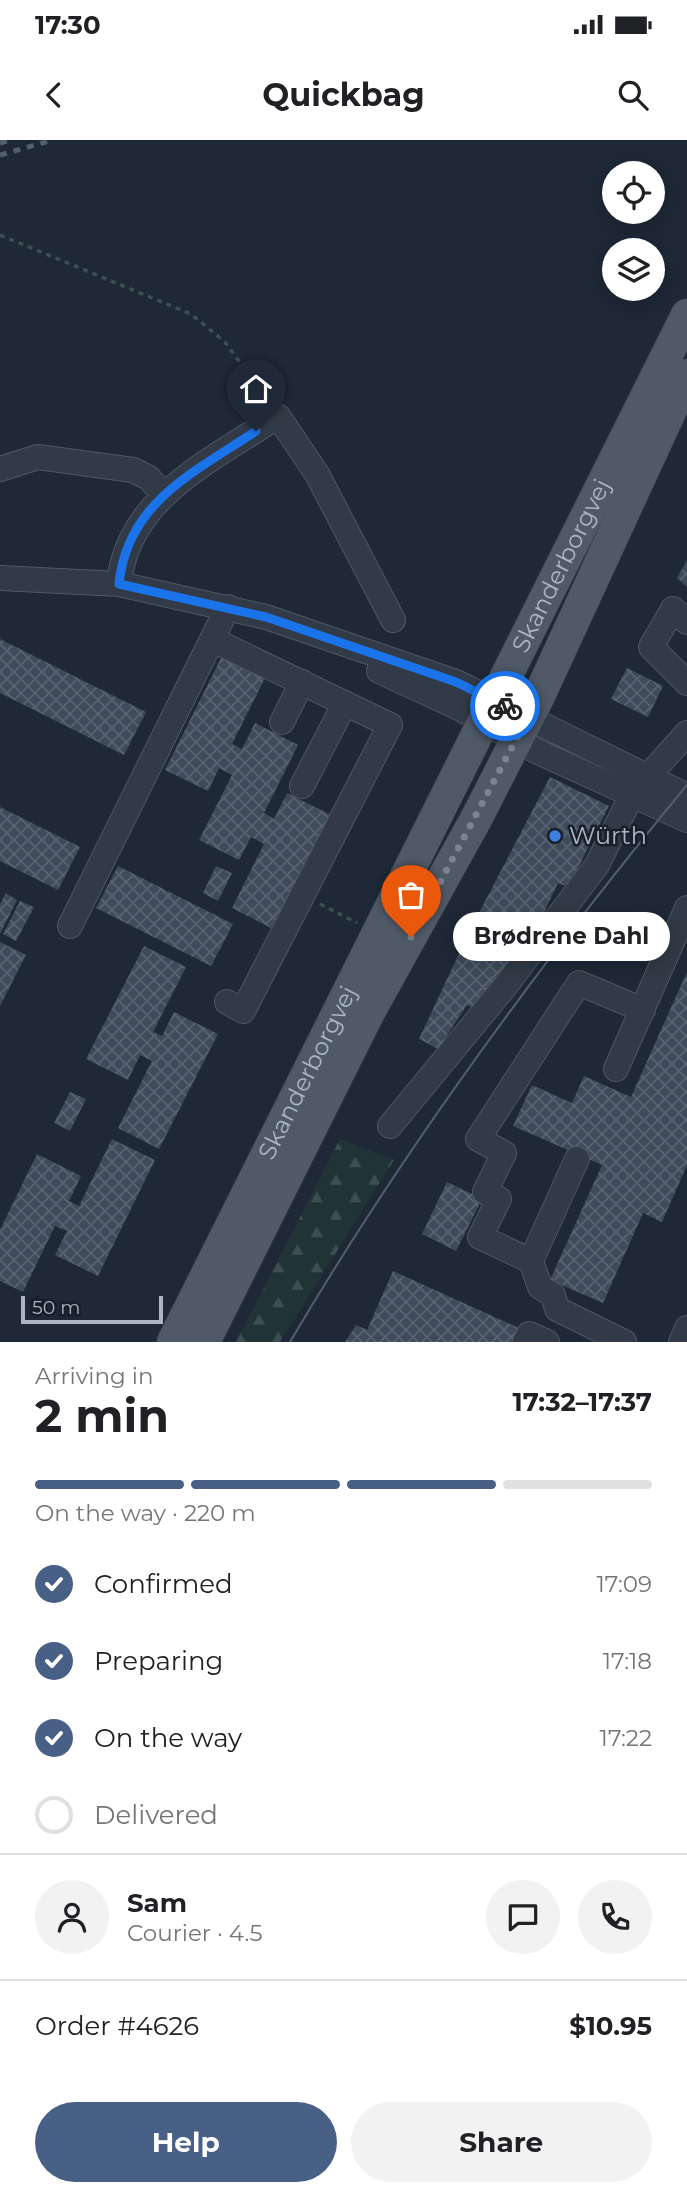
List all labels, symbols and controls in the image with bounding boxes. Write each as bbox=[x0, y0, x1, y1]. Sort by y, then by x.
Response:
text: 17:30 bbox=[35, 9, 101, 41]
text: Quickbag bbox=[262, 75, 425, 114]
icon: back bbox=[35, 76, 73, 114]
icon: search bbox=[614, 76, 652, 114]
map controls bbox=[602, 161, 665, 301]
button: locate bbox=[602, 161, 665, 224]
button: layers bbox=[602, 238, 665, 301]
pin bbox=[226, 359, 286, 431]
icon: home bbox=[237, 370, 275, 408]
street label: Skanderborgvej bbox=[506, 474, 617, 657]
courier bbox=[470, 671, 540, 741]
icon: bike bbox=[486, 687, 524, 725]
place label: Würth bbox=[569, 821, 647, 850]
marker: Würth bbox=[547, 828, 563, 844]
pin bbox=[381, 865, 441, 937]
icon: bag bbox=[392, 876, 430, 914]
callout: Brødrene Dahl bbox=[453, 912, 670, 962]
text: Brødrene Dahl bbox=[474, 922, 649, 950]
street label: Skanderborgvej bbox=[252, 981, 363, 1164]
scale bar bbox=[21, 1293, 163, 1325]
text: 50 m bbox=[32, 1296, 80, 1319]
text: Arriving in bbox=[35, 1362, 154, 1390]
text: 17:32–17:37 bbox=[513, 1386, 652, 1418]
text: 2 min bbox=[35, 1387, 169, 1444]
text: On the way · 220 m bbox=[35, 1499, 256, 1527]
icon: check bbox=[35, 1565, 73, 1603]
text: Confirmed bbox=[94, 1568, 233, 1600]
text: 17:09 bbox=[597, 1570, 652, 1598]
icon: check bbox=[35, 1642, 73, 1680]
text: Preparing bbox=[94, 1645, 223, 1677]
text: 17:18 bbox=[603, 1647, 652, 1675]
icon: check bbox=[35, 1719, 73, 1757]
text: On the way bbox=[94, 1722, 242, 1754]
text: 17:22 bbox=[600, 1724, 652, 1752]
text: Delivered bbox=[94, 1799, 218, 1831]
button: person bbox=[35, 1880, 109, 1954]
button: chat bbox=[486, 1880, 560, 1954]
button: phone bbox=[578, 1880, 652, 1954]
text: Sam bbox=[127, 1887, 187, 1919]
text: Courier · 4.5 bbox=[127, 1919, 262, 1947]
text: Order #4626 bbox=[35, 2010, 199, 2042]
text: $10.95 bbox=[569, 2010, 652, 2042]
button: Help bbox=[35, 2102, 337, 2182]
button: Share bbox=[351, 2102, 652, 2182]

